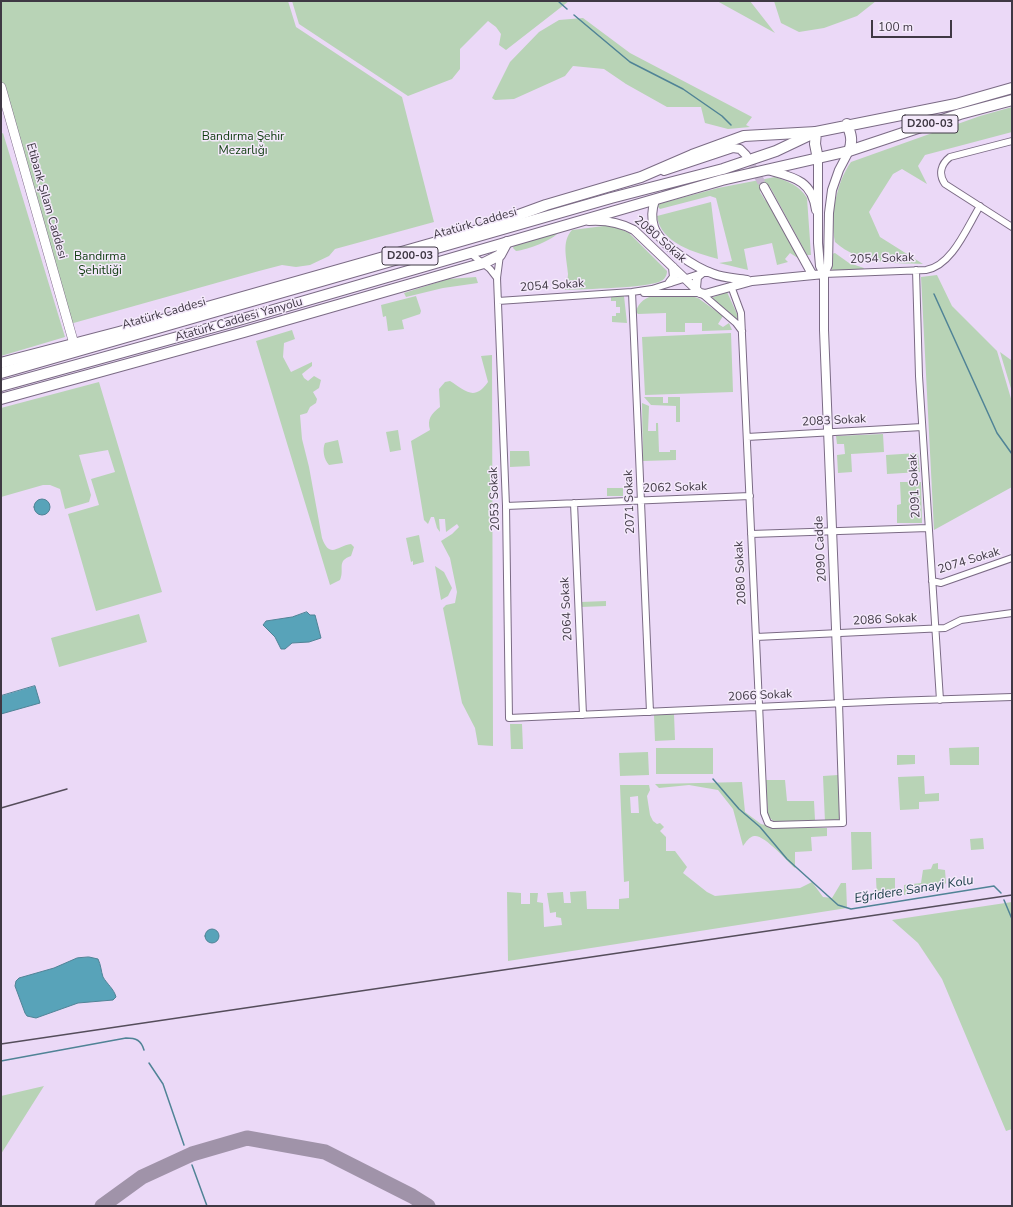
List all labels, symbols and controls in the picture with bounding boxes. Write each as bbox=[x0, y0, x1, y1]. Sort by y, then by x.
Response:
scale bar bbox=[873, 12, 954, 38]
text: 100 m bbox=[878, 19, 913, 35]
road number: D200-03 bbox=[902, 115, 958, 133]
park label: Bandırma Şehir Mezarlığı bbox=[202, 130, 284, 158]
street label: Etibank Şılam Caddesi bbox=[23, 141, 69, 261]
street label: Atatürk Caddesi bbox=[431, 205, 519, 243]
street label: 2080 Sokak bbox=[631, 213, 689, 267]
road number: D200-03 bbox=[382, 247, 438, 265]
park label: Bandırma Şehitliği bbox=[74, 250, 126, 278]
street label: 2054 Sokak bbox=[850, 251, 914, 267]
street label: 2054 Sokak bbox=[519, 277, 585, 295]
street label: Atatürk Caddesi bbox=[120, 295, 208, 333]
street label: Atatürk Caddesi Yanyolu bbox=[174, 295, 304, 345]
street label: 2083 Sokak bbox=[802, 412, 866, 430]
street label: 2091 Sokak bbox=[906, 454, 924, 518]
street label: 2053 Sokak bbox=[487, 467, 503, 531]
street label: 2071 Sokak bbox=[622, 470, 638, 534]
street label: 2062 Sokak bbox=[643, 480, 707, 496]
street label: 2090 Cadde bbox=[812, 515, 830, 583]
street label: 2080 Sokak bbox=[732, 541, 750, 605]
street label: 2074 Sokak bbox=[936, 545, 1002, 577]
street label: 2064 Sokak bbox=[558, 577, 576, 641]
street label: 2086 Sokak bbox=[853, 611, 917, 629]
street label: 2066 Sokak bbox=[728, 687, 792, 705]
water label: Eğridere Sanayi Kolu bbox=[853, 873, 975, 907]

